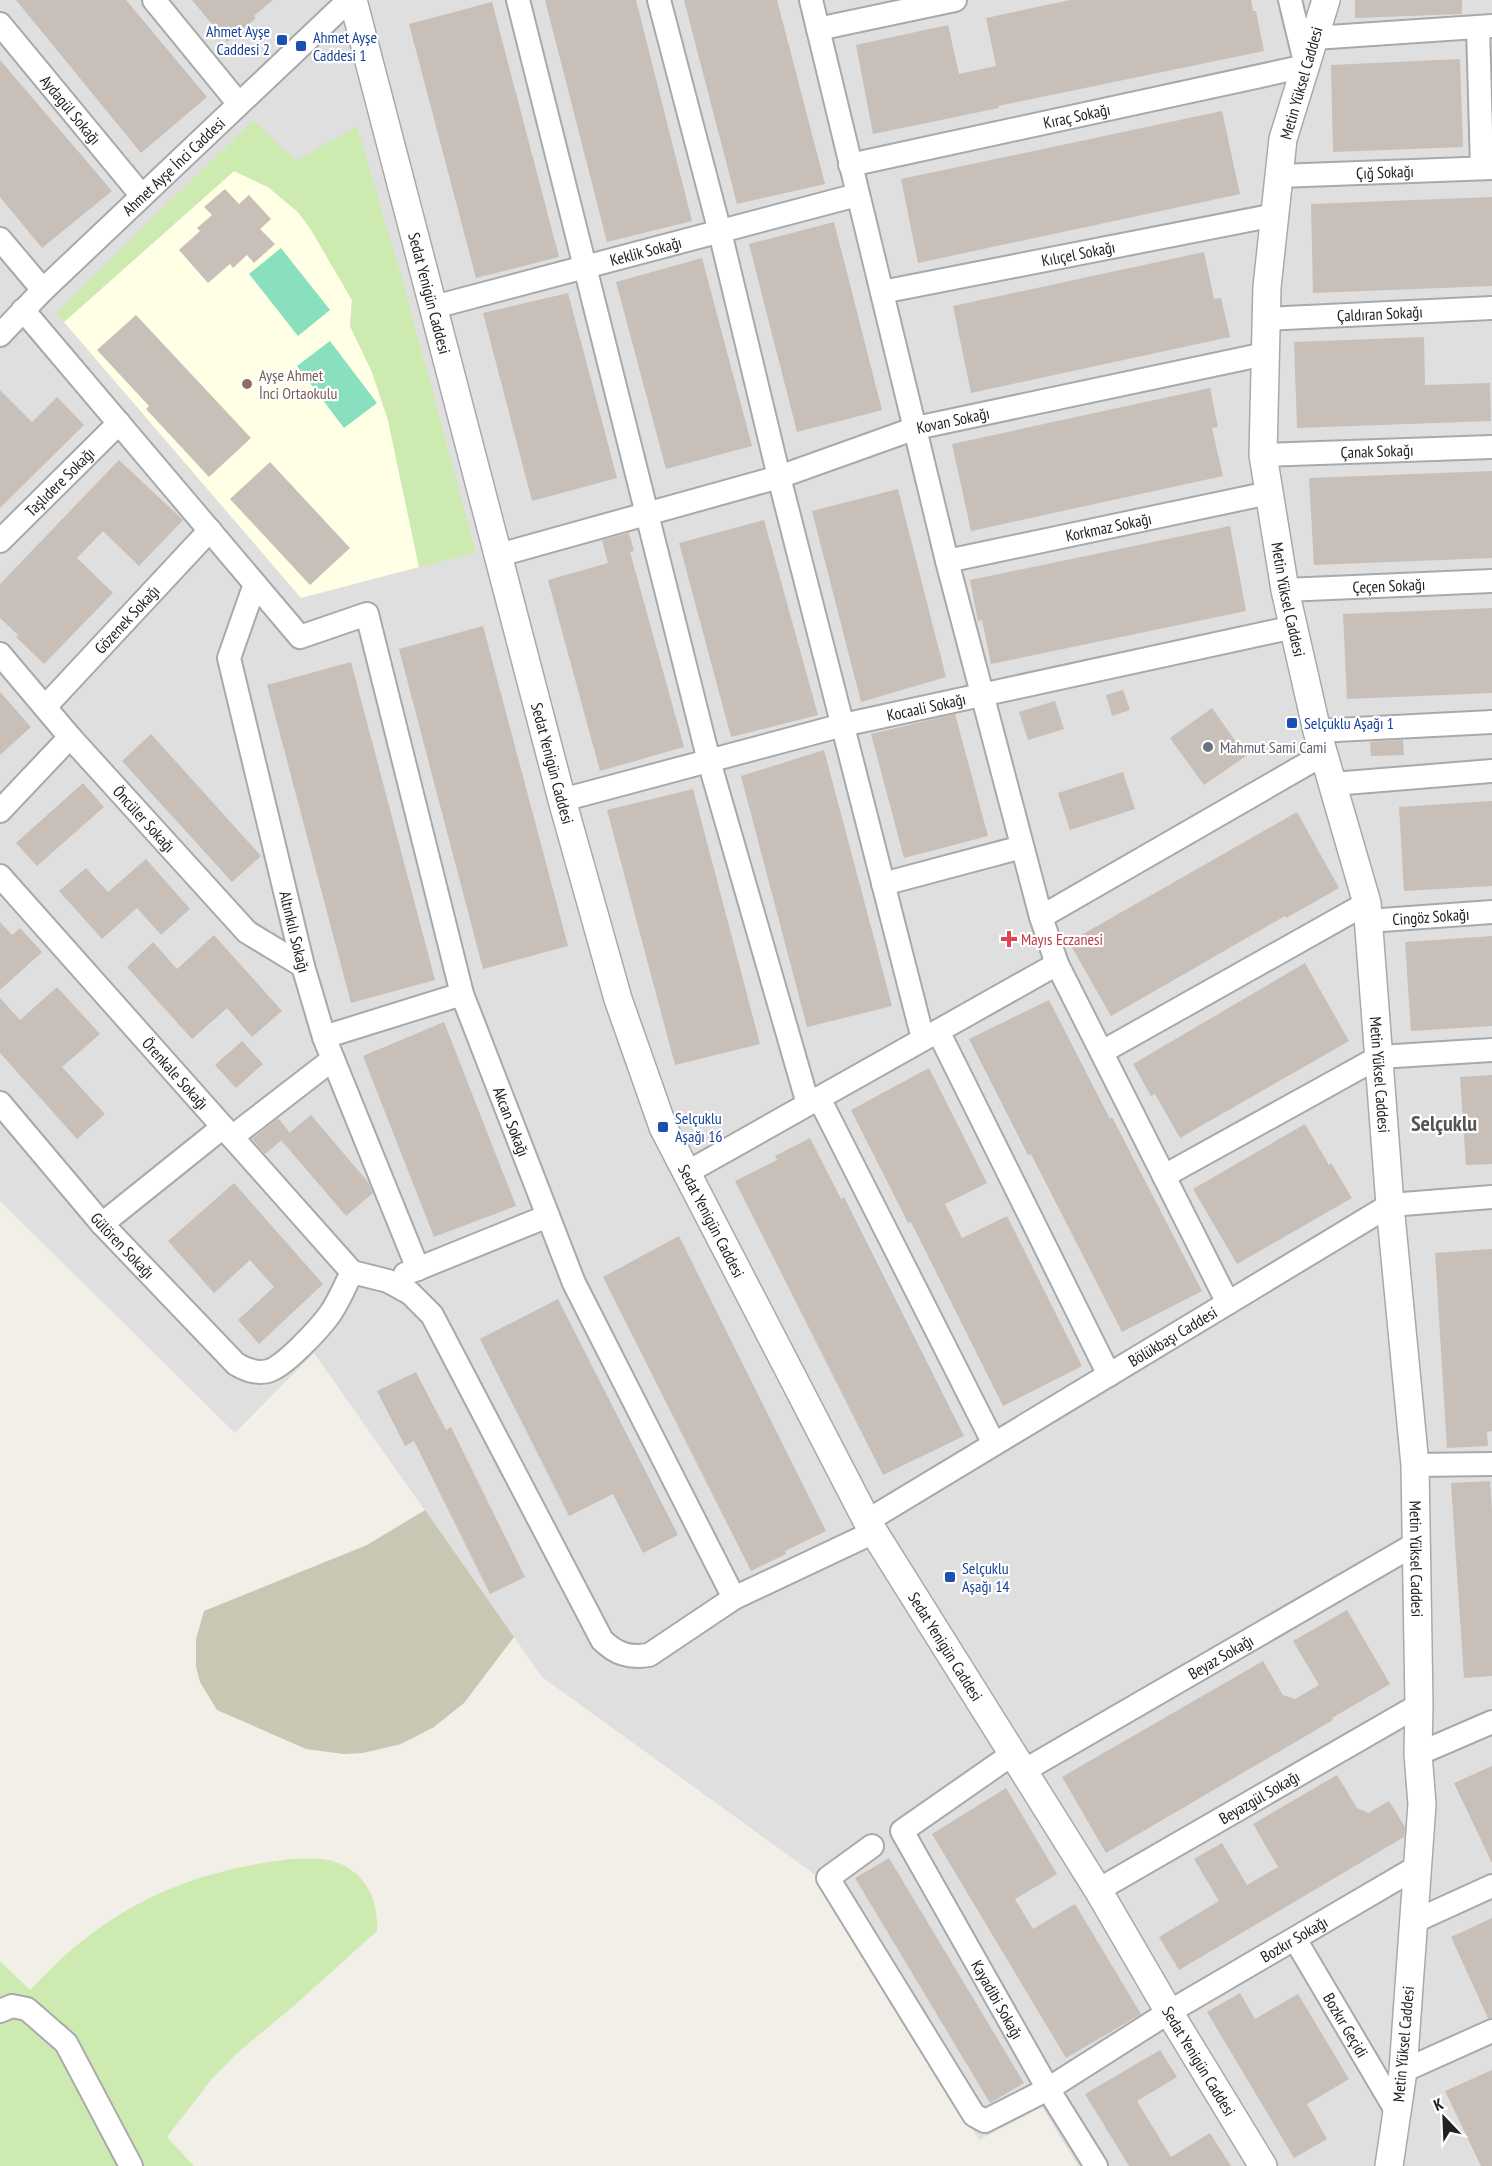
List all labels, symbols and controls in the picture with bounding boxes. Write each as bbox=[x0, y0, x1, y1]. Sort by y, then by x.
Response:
place label: Ahmet Ayşe Caddesi 2 bbox=[206, 21, 270, 59]
street label: Metin Yüksel Caddesi bbox=[1275, 24, 1327, 142]
place label: Ahmet Ayşe Caddesi 1 bbox=[313, 27, 377, 65]
marker: Ahmet Ayşe Caddesi 2 bbox=[275, 33, 289, 47]
marker: Ahmet Ayşe Caddesi 1 bbox=[294, 39, 308, 53]
street label: Aydagül Sokağı bbox=[36, 71, 105, 148]
street label: Kıraç Sokağı bbox=[1041, 99, 1112, 133]
street label: Ahmet Ayşe İnci Caddesi bbox=[118, 113, 229, 220]
street label: Çığ Sokağı bbox=[1356, 161, 1414, 183]
street label: Sedat Yenigün Caddesi bbox=[404, 230, 455, 356]
street label: Keklik Sokağı bbox=[608, 232, 684, 270]
street label: Kılıçel Sokağı bbox=[1040, 237, 1117, 271]
street label: Çaldıran Sokağı bbox=[1337, 301, 1423, 326]
place label: Ayşe Ahmet İnci Ortaokulu bbox=[259, 365, 337, 403]
marker: Ayşe Ahmet İnci Ortaokulu bbox=[240, 377, 254, 391]
street label: Kovan Sokağı bbox=[915, 403, 991, 438]
street label: Çanak Sokağı bbox=[1340, 440, 1414, 462]
street label: Taşlıdere Sokağı bbox=[21, 443, 99, 521]
street label: Korkmaz Sokağı bbox=[1064, 508, 1153, 546]
street label: Metin Yüksel Caddesi bbox=[1267, 541, 1310, 659]
street label: Çeçen Sokağı bbox=[1352, 574, 1426, 597]
street label: Gözenek Sokağı bbox=[90, 581, 164, 658]
street label: Kocaali Sokağı bbox=[885, 689, 968, 725]
street label: Sedat Yenigün Caddesi bbox=[527, 701, 578, 826]
place label: Selçuklu Aşağı 1 bbox=[1304, 713, 1394, 733]
marker: Selçuklu Aşağı 1 bbox=[1285, 716, 1299, 730]
place label: Mahmut Sami Cami bbox=[1220, 737, 1327, 757]
marker: Mahmut Sami Cami bbox=[1201, 740, 1215, 754]
street label: Öncüler Sokağı bbox=[109, 781, 180, 856]
street label: Altınkılı Sokağı bbox=[275, 889, 314, 975]
street label: Cingöz Sokağı bbox=[1392, 904, 1470, 929]
place label: Mayıs Eczanesi bbox=[1021, 929, 1103, 949]
marker: Mayıs Eczanesi bbox=[1002, 932, 1016, 946]
street label: Metin Yüksel Caddesi bbox=[1366, 1016, 1394, 1133]
street label: Örenkale Sokağı bbox=[138, 1033, 213, 1114]
street label: Akcan Sokağı bbox=[489, 1084, 534, 1159]
place label: Selçuklu Aşağı 16 bbox=[675, 1108, 723, 1146]
district label: Selçuklu bbox=[1411, 1109, 1477, 1137]
marker: Selçuklu Aşağı 16 bbox=[656, 1120, 670, 1134]
street label: Sedat Yenigün Caddesi bbox=[674, 1161, 749, 1281]
street label: Gülören Sokağı bbox=[87, 1208, 159, 1283]
street label: Bölükbaşı Caddesi bbox=[1125, 1302, 1221, 1371]
street label: Metin Yüksel Caddesi bbox=[1406, 1501, 1428, 1617]
place label: Selçuklu Aşağı 14 bbox=[962, 1558, 1010, 1596]
marker: Selçuklu Aşağı 14 bbox=[943, 1570, 957, 1584]
street label: Sedat Yenigün Caddesi bbox=[904, 1588, 987, 1705]
street label: Beyaz Sokağı bbox=[1184, 1630, 1257, 1683]
street label: Beyazgül Sokağı bbox=[1215, 1766, 1303, 1828]
street label: Bozkır Sokağı bbox=[1257, 1912, 1331, 1966]
street label: Kayadibi Sokağı bbox=[967, 1956, 1028, 2042]
street label: Metin Yüksel Caddesi bbox=[1388, 1985, 1418, 2103]
street label: Bozkır Geçidi bbox=[1319, 1989, 1373, 2061]
street label: Sedat Yenigün Caddesi bbox=[1158, 2003, 1240, 2120]
north arrow bbox=[1414, 2088, 1474, 2148]
text: K bbox=[1430, 2093, 1447, 2115]

